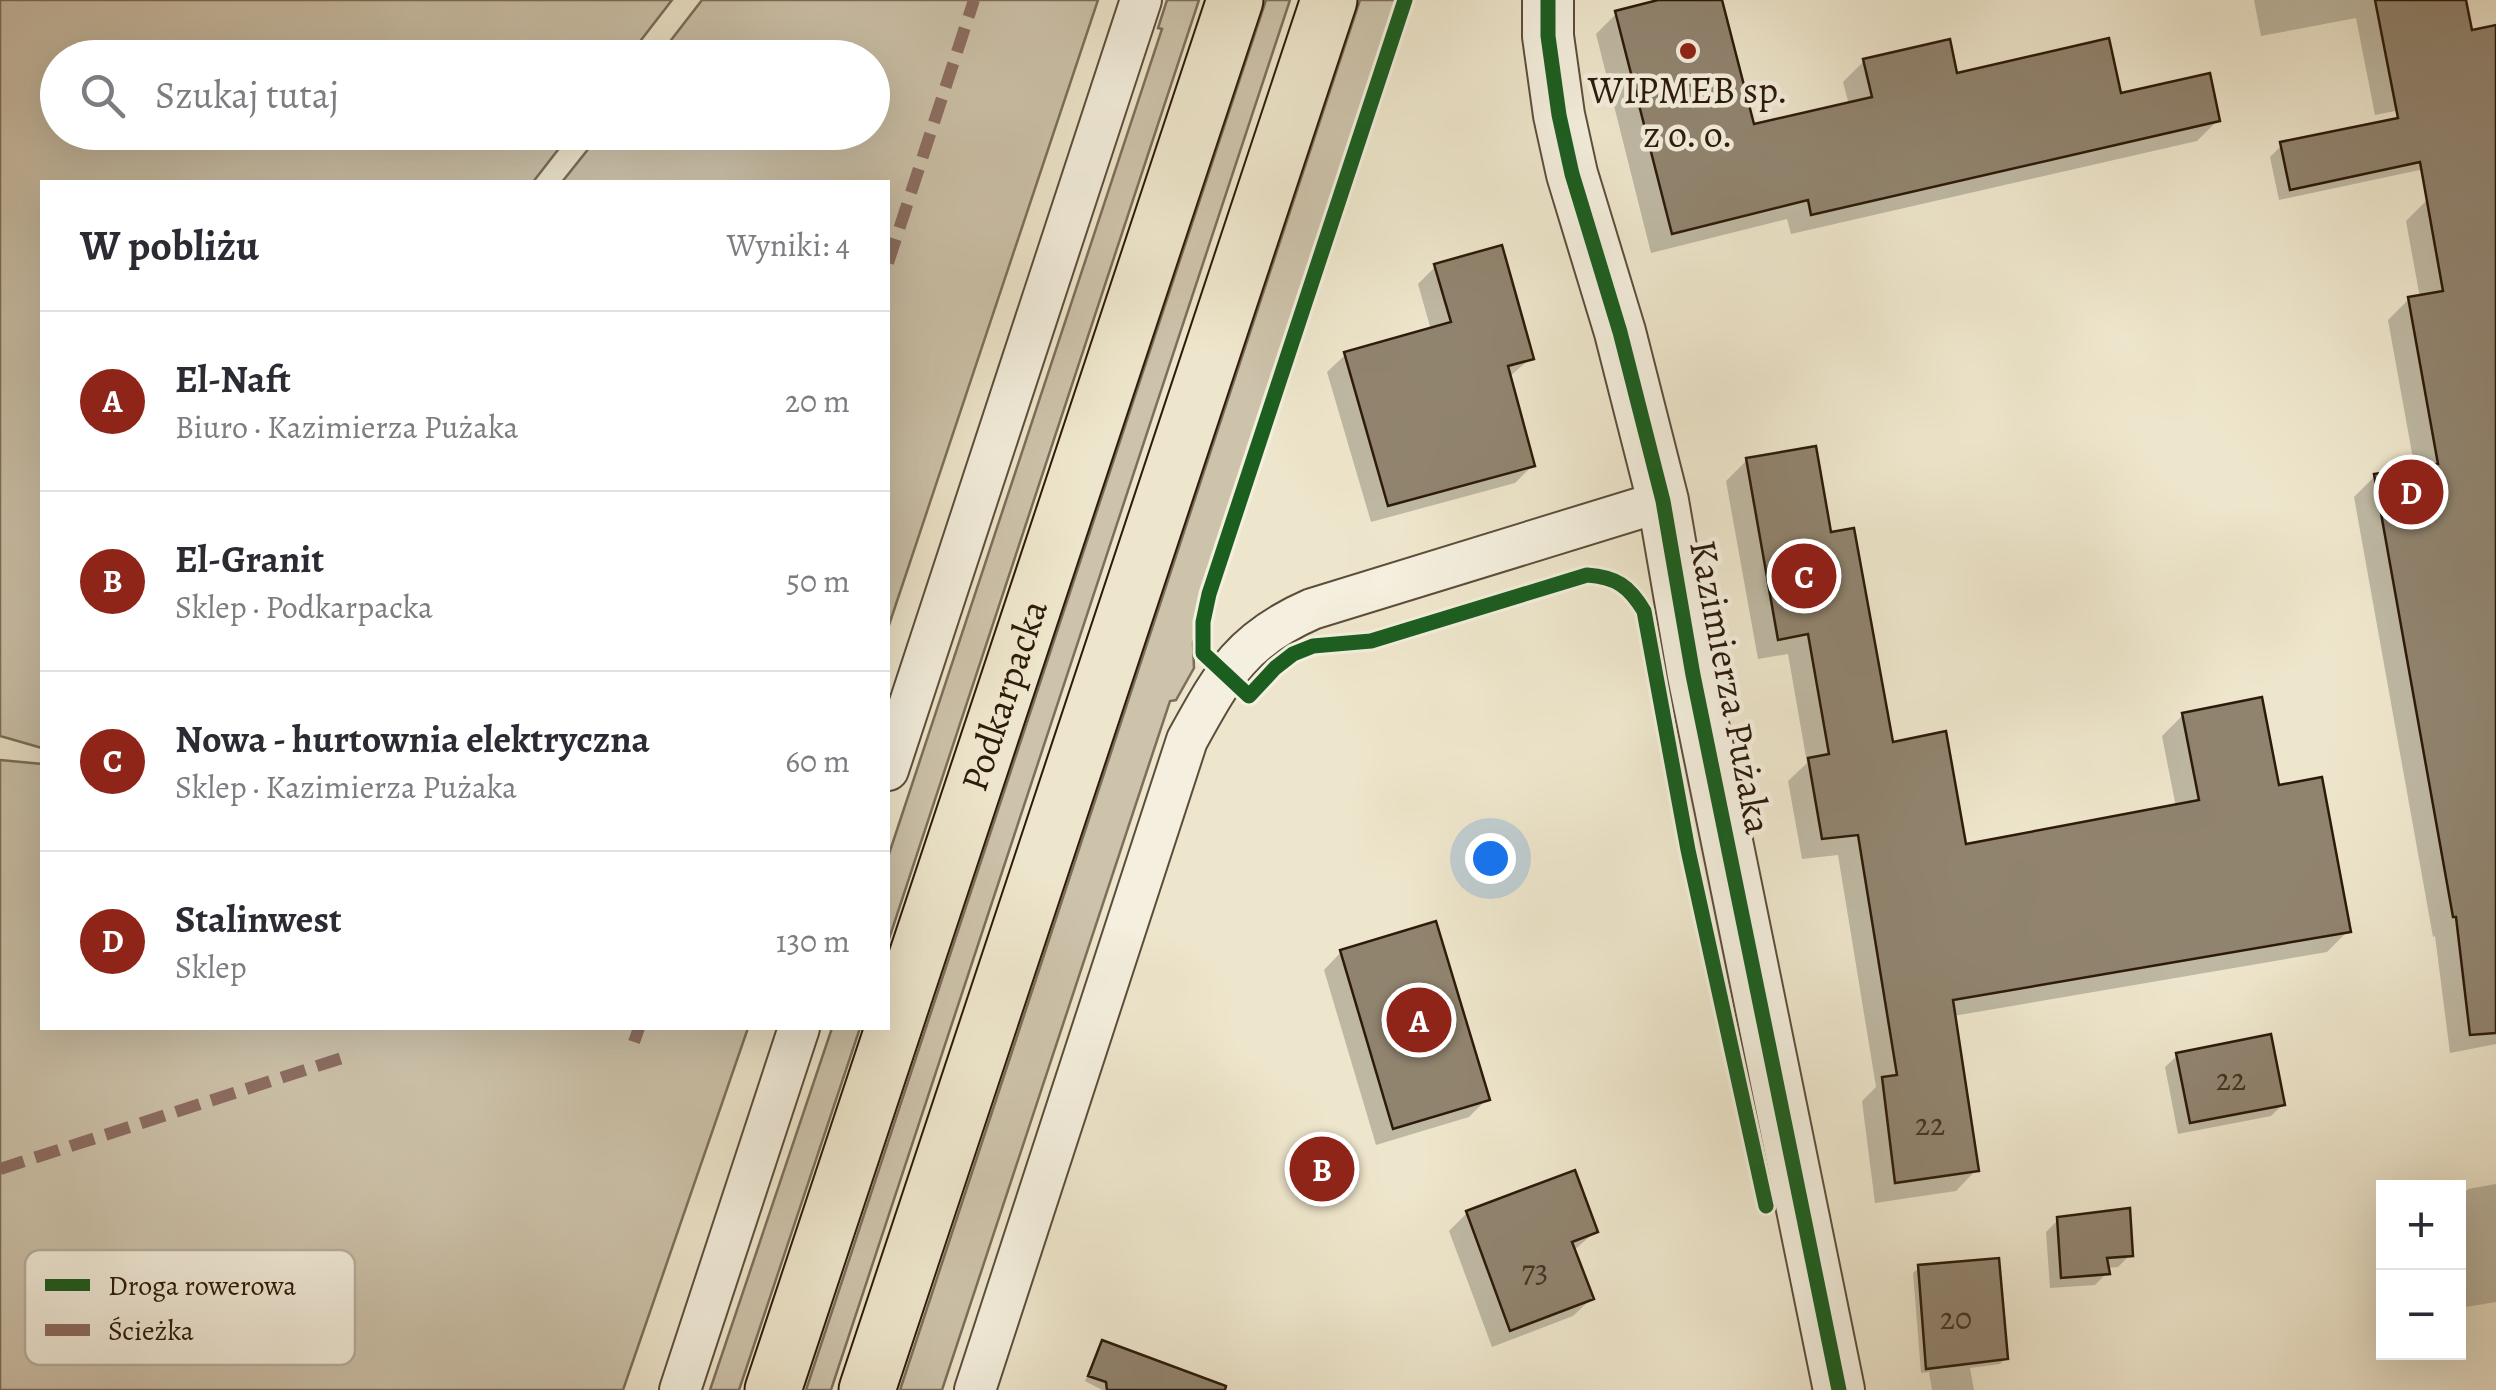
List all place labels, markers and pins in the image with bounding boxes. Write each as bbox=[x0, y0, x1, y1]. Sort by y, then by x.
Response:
marker: WIPMEB sp. z o. o. bbox=[1677, 40, 1699, 62]
place label: WIPMEB sp. z o. o. bbox=[1587, 64, 1788, 160]
pin: D bbox=[2378, 454, 2444, 530]
pin: C bbox=[1772, 538, 1836, 614]
pin: A bbox=[1386, 982, 1452, 1058]
pin: B bbox=[1290, 1132, 1354, 1206]

